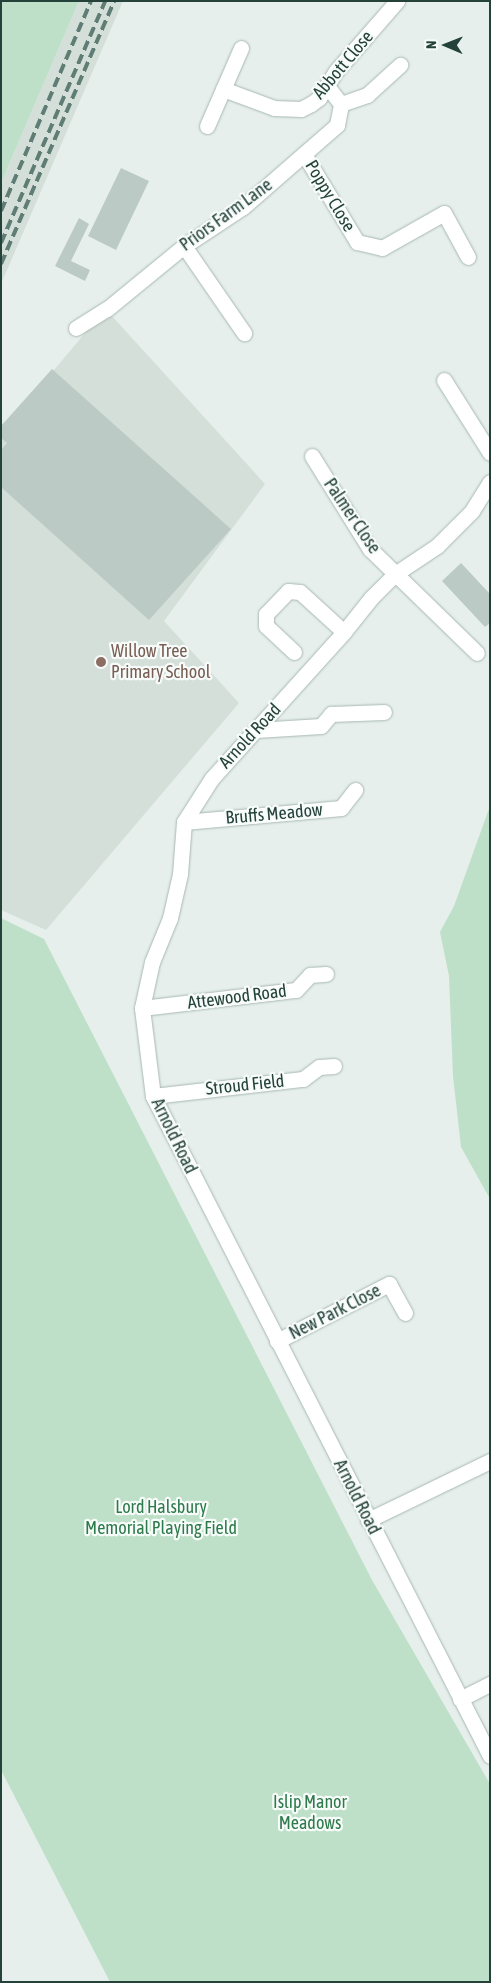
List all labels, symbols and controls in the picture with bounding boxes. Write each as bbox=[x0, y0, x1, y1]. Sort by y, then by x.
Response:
north arrow bbox=[421, 20, 471, 70]
street label: Abbott Close bbox=[308, 26, 378, 104]
text: N bbox=[423, 40, 439, 49]
street label: Poppy Close bbox=[300, 156, 360, 236]
street label: Priors Farm Lane bbox=[176, 174, 276, 256]
street label: Palmer Close bbox=[319, 474, 385, 558]
place label: Willow Tree Primary School bbox=[111, 641, 210, 684]
marker: Willow Tree Primary School bbox=[95, 656, 107, 668]
street label: Arnold Road bbox=[214, 699, 286, 773]
street label: Bruffs Meadow bbox=[225, 799, 323, 829]
street label: Attewood Road bbox=[186, 980, 288, 1014]
street label: Stroud Field bbox=[205, 1070, 285, 1100]
street label: Arnold Road bbox=[146, 1095, 202, 1177]
street label: New Park Close bbox=[286, 1280, 384, 1344]
street label: Arnold Road bbox=[329, 1456, 385, 1538]
park label: Lord Halsbury Memorial Playing Field bbox=[85, 1497, 237, 1540]
park label: Islip Manor Meadows bbox=[273, 1792, 347, 1835]

